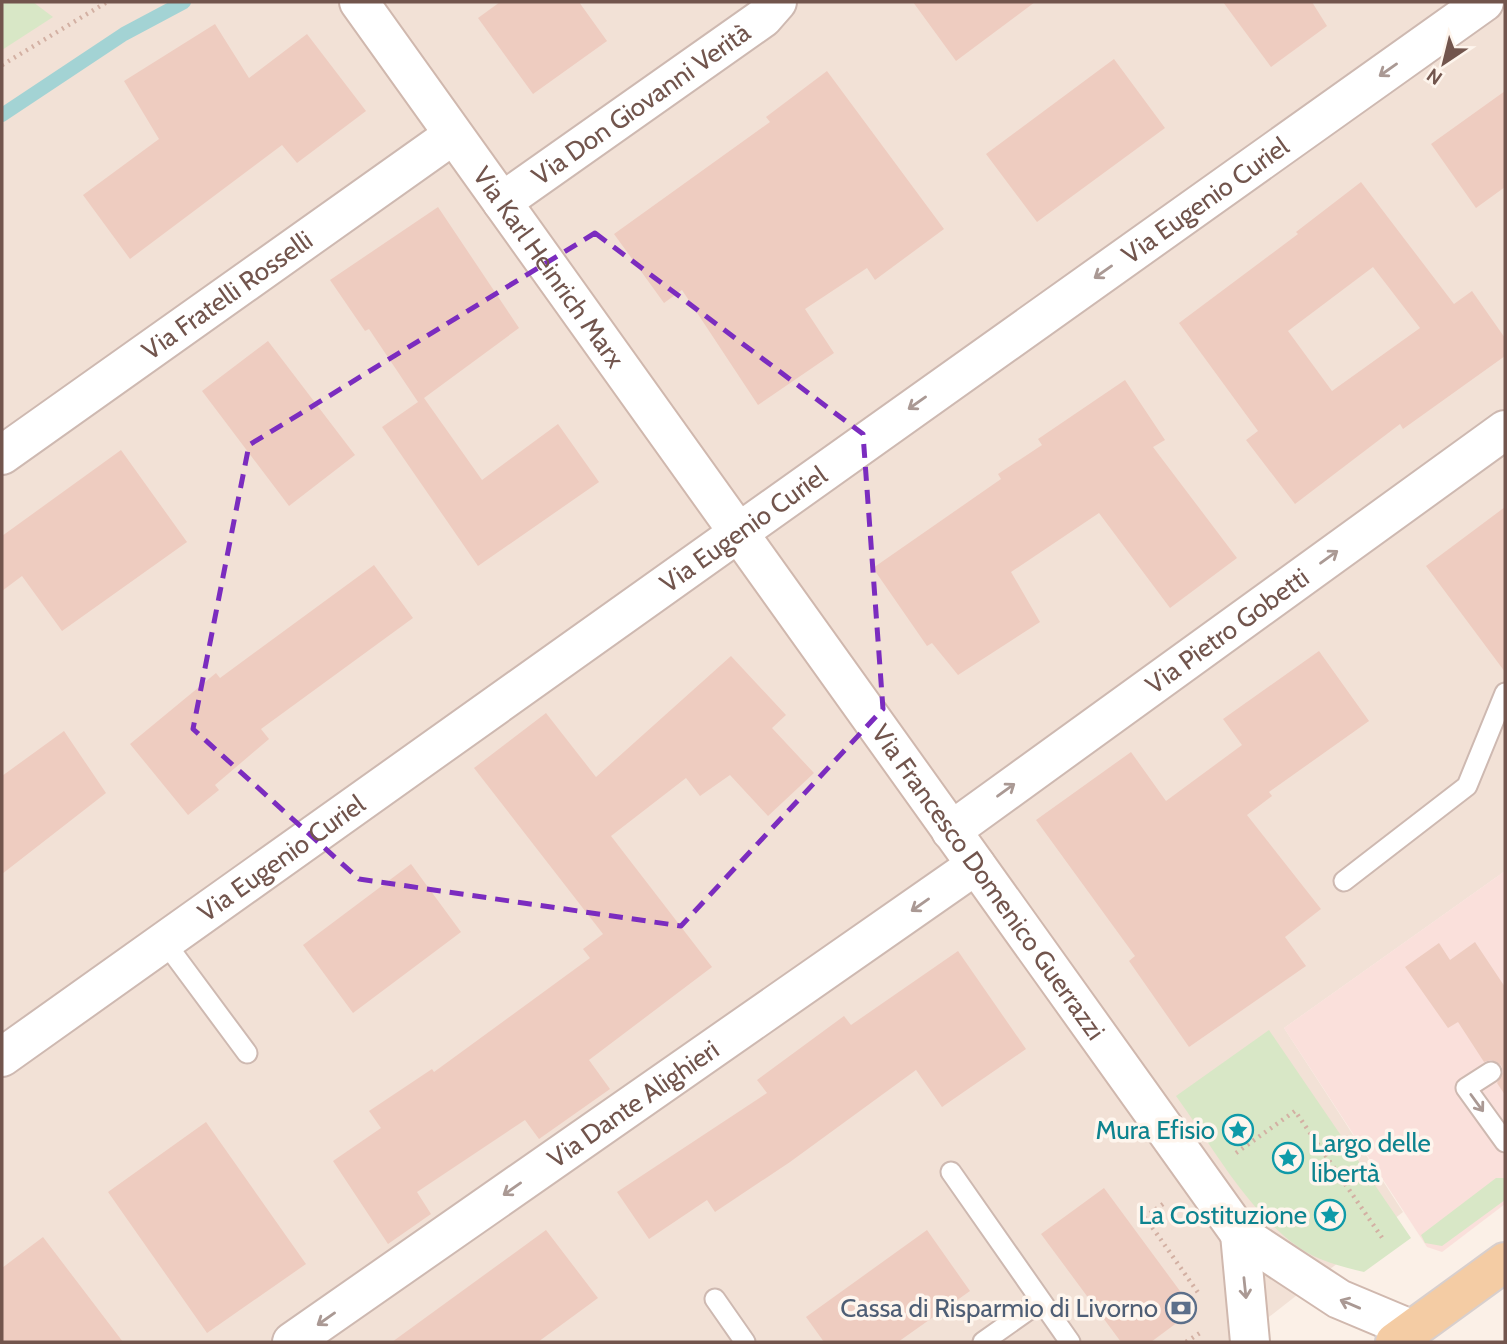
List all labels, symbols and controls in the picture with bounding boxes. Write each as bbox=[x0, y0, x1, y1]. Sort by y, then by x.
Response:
street label: Via Don Giovanni Verità bbox=[526, 16, 757, 192]
north arrow bbox=[1409, 28, 1479, 98]
one-way arrow bbox=[1379, 62, 1398, 77]
text: N bbox=[1422, 63, 1447, 90]
street label: Via Eugenio Curiel bbox=[1116, 130, 1295, 271]
street label: Via Karl Heinrich Marx bbox=[466, 161, 632, 374]
street label: Via Fratelli Rosselli bbox=[136, 224, 318, 367]
one-way arrow bbox=[1094, 265, 1113, 279]
one-way arrow bbox=[908, 396, 927, 410]
street label: Via Eugenio Curiel bbox=[654, 459, 833, 600]
one-way arrow bbox=[1319, 550, 1338, 564]
street label: Via Pietro Gobetti bbox=[1139, 561, 1315, 701]
street label: Via Francesco Domenico Guerrazzi bbox=[865, 718, 1112, 1046]
one-way arrow bbox=[996, 783, 1015, 797]
street label: Via Eugenio Curiel bbox=[192, 788, 371, 928]
one-way arrow bbox=[911, 898, 930, 912]
street label: Via Dante Alighieri bbox=[541, 1033, 725, 1175]
one-way arrow bbox=[1470, 1093, 1484, 1112]
place icon: Mura Efisio bbox=[1221, 1113, 1255, 1147]
place label: Mura Efisio bbox=[1095, 1114, 1215, 1146]
place label: Largo delle libertà bbox=[1311, 1127, 1431, 1189]
place icon: Largo delle libertà bbox=[1271, 1141, 1305, 1175]
one-way arrow bbox=[503, 1182, 522, 1196]
place icon: La Costituzione bbox=[1313, 1198, 1347, 1232]
place label: La Costituzione bbox=[1138, 1199, 1307, 1231]
one-way arrow bbox=[1239, 1276, 1252, 1299]
bank icon: Cassa di Risparmio di Livorno bbox=[1164, 1291, 1198, 1325]
place label: Cassa di Risparmio di Livorno bbox=[840, 1292, 1158, 1324]
one-way arrow bbox=[1340, 1296, 1361, 1309]
one-way arrow bbox=[316, 1312, 336, 1326]

